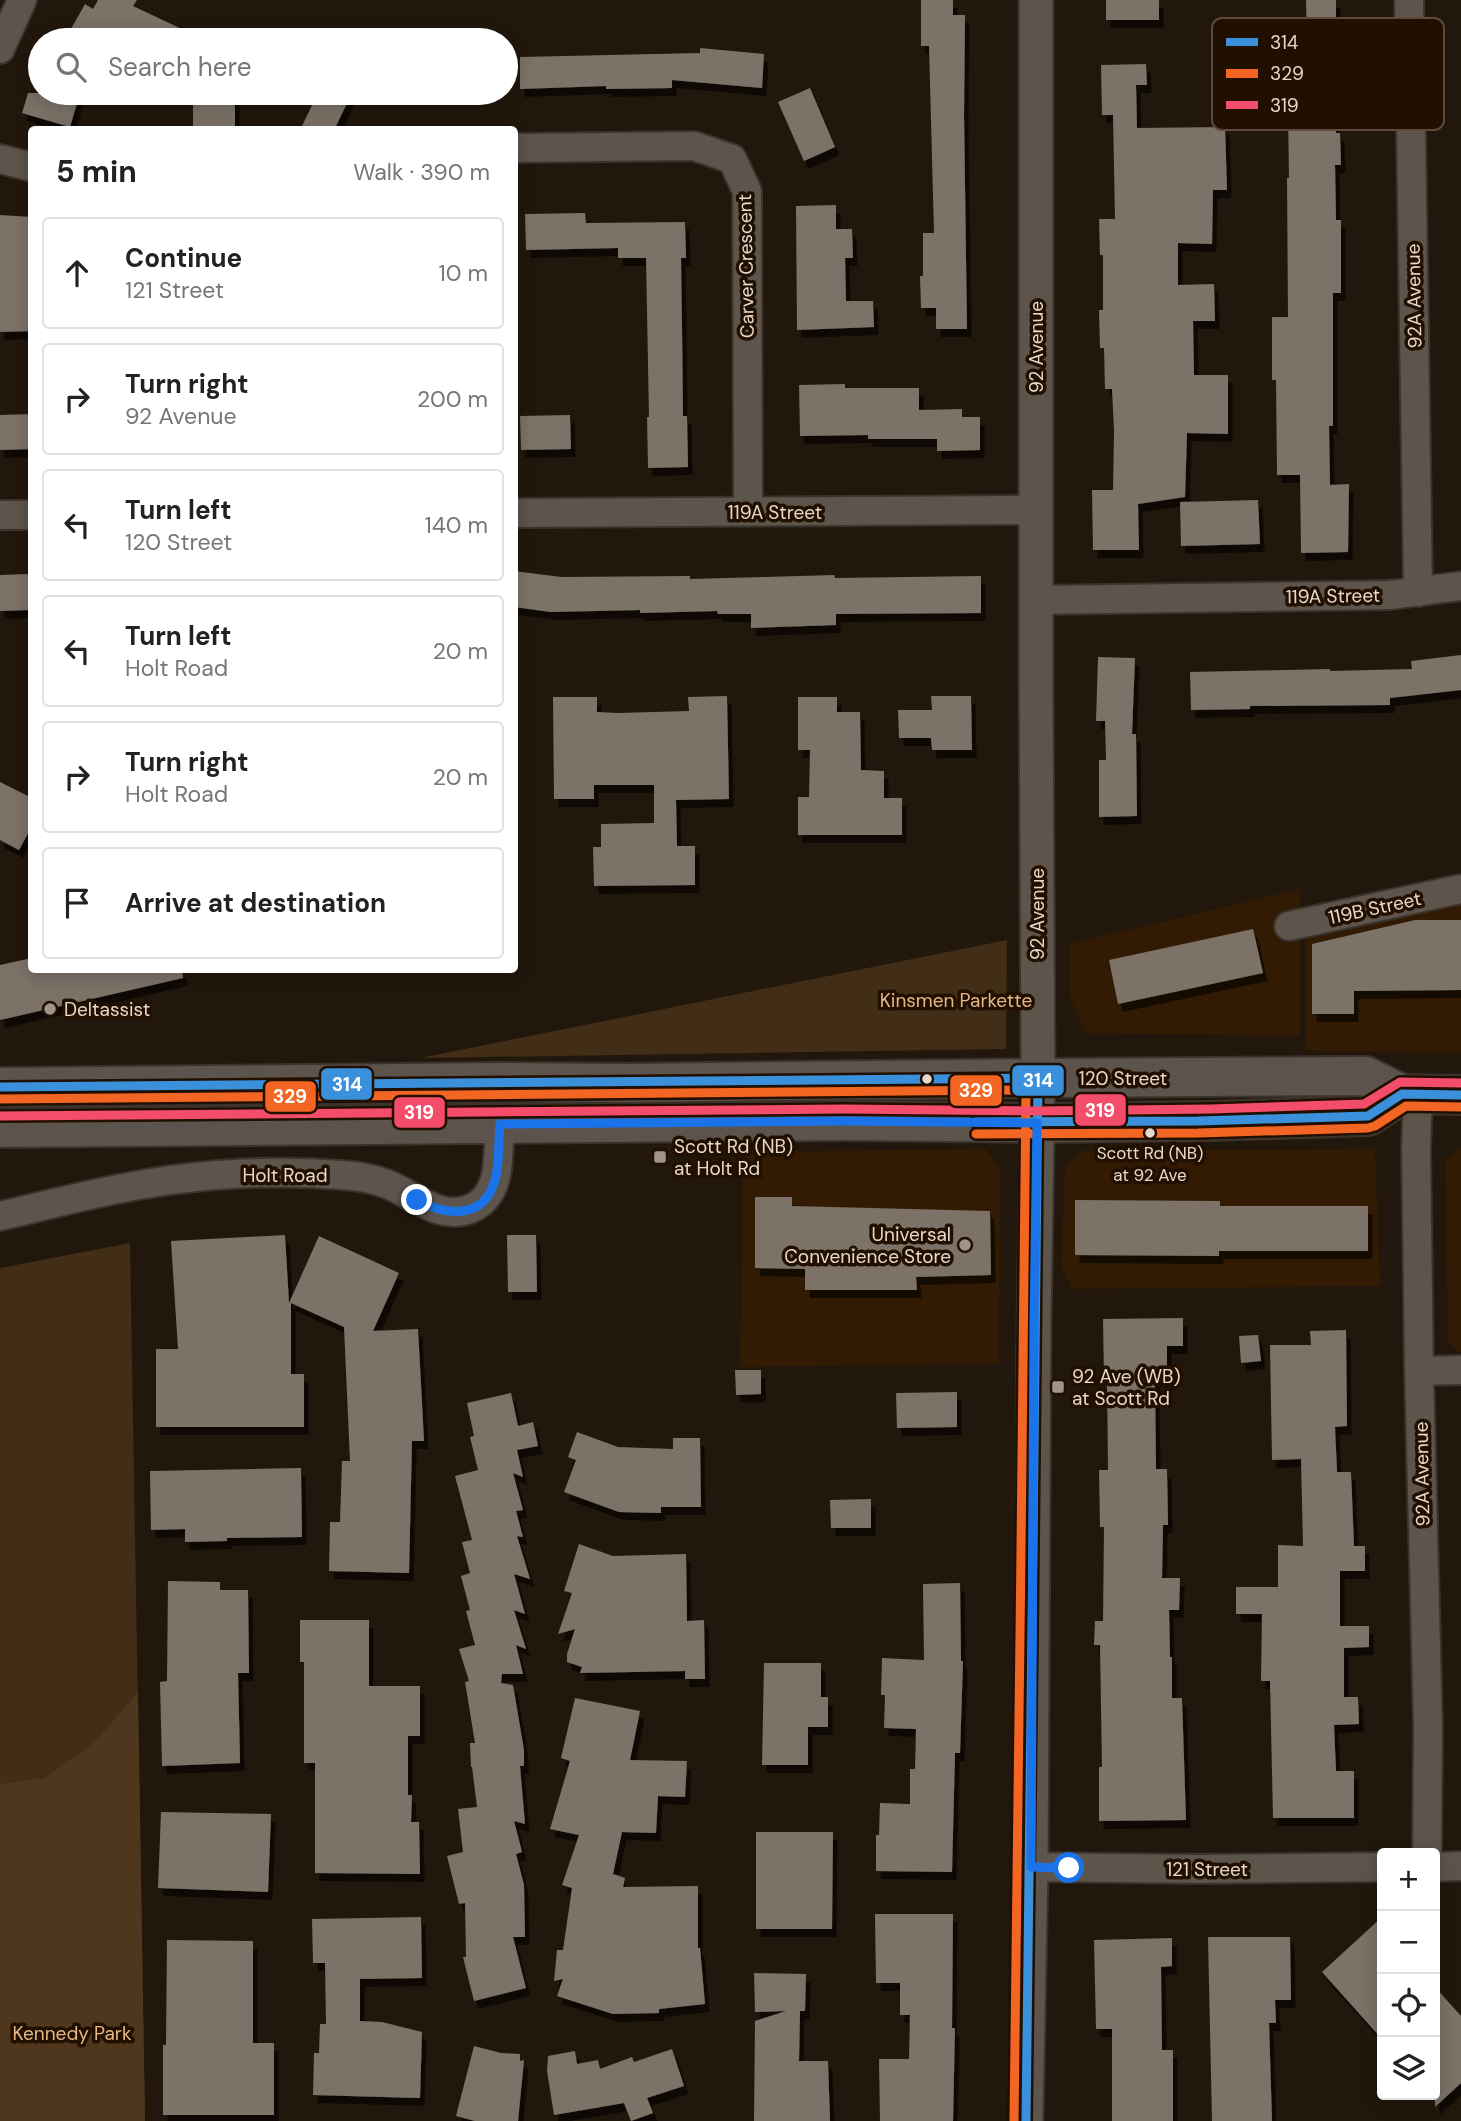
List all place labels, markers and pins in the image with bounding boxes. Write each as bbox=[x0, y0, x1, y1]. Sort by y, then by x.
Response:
place label: Deltassist bbox=[64, 997, 150, 1022]
marker: Deltassist bbox=[42, 1001, 58, 1017]
unlabelled marker bbox=[920, 1072, 934, 1086]
marker: Scott Rd (NB) at 92 Ave bbox=[1143, 1126, 1157, 1140]
place label: Scott Rd (NB) at Holt Rd bbox=[674, 1134, 793, 1181]
place label: Scott Rd (NB) at 92 Ave bbox=[1097, 1142, 1203, 1186]
marker: Scott Rd (NB) at Holt Rd bbox=[652, 1149, 668, 1165]
place label: Universal Convenience Store bbox=[784, 1222, 951, 1269]
marker: Universal Convenience Store bbox=[957, 1237, 973, 1253]
place label: 92 Ave (WB) at Scott Rd bbox=[1072, 1364, 1181, 1411]
marker: 92 Ave (WB) at Scott Rd bbox=[1050, 1379, 1066, 1395]

